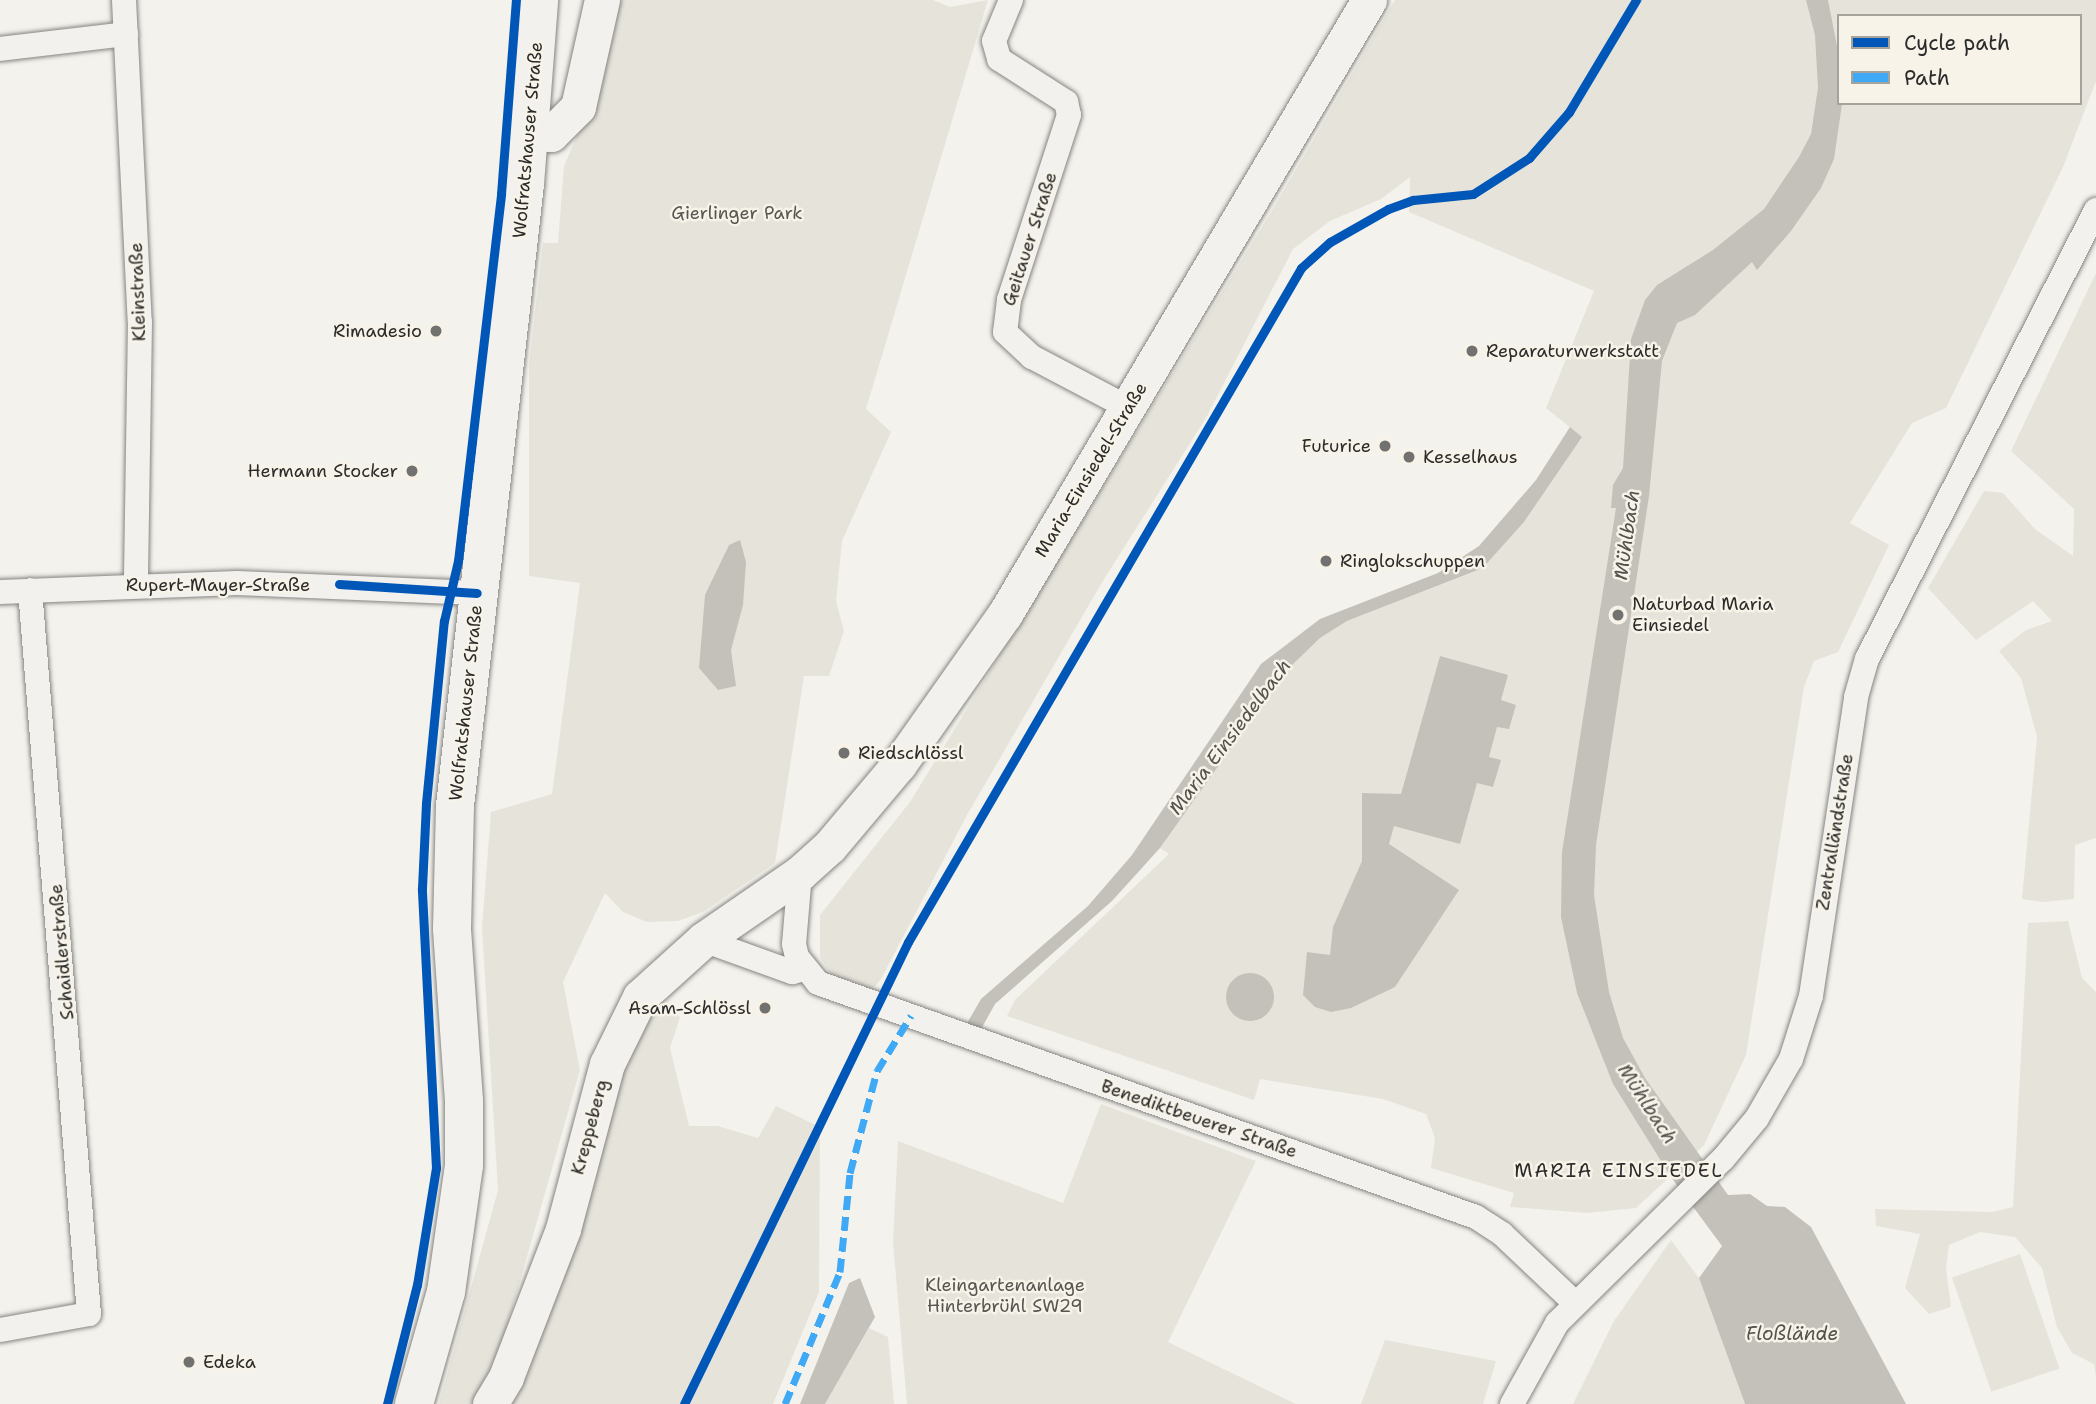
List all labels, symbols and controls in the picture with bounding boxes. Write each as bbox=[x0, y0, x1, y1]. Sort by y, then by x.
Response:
legend bbox=[1837, 14, 2082, 105]
text: Cycle path bbox=[1904, 29, 2010, 57]
street label: Wolfratshauser Straße bbox=[509, 41, 547, 239]
text: Path bbox=[1904, 64, 1950, 92]
street label: Geitauer Straße bbox=[998, 169, 1062, 309]
park label: Gierlinger Park bbox=[671, 202, 803, 224]
street label: Kleinstraße bbox=[125, 242, 151, 342]
place label: Rimadesio bbox=[333, 320, 422, 342]
marker: Rimadesio bbox=[428, 323, 444, 339]
place label: Reparaturwerkstatt bbox=[1486, 340, 1659, 362]
marker: Reparaturwerkstatt bbox=[1464, 343, 1480, 359]
street label: Maria-Einsiedel-Straße bbox=[1030, 379, 1152, 561]
place label: Futurice bbox=[1302, 435, 1371, 457]
marker: Futurice bbox=[1377, 438, 1393, 454]
place label: Kesselhaus bbox=[1423, 446, 1518, 468]
marker: Kesselhaus bbox=[1401, 449, 1417, 465]
place label: Hermann Stocker bbox=[248, 460, 398, 482]
marker: Hermann Stocker bbox=[404, 463, 420, 479]
water label: Mühlbach bbox=[1609, 488, 1645, 582]
place label: Ringlokschuppen bbox=[1340, 550, 1485, 572]
marker: Ringlokschuppen bbox=[1318, 553, 1334, 569]
street label: Rupert-Mayer-Straße bbox=[126, 574, 310, 596]
place label: Naturbad Maria Einsiedel bbox=[1632, 594, 1773, 636]
street label: Wolfratshauser Straße bbox=[445, 604, 487, 802]
marker: Naturbad Maria Einsiedel bbox=[1610, 607, 1626, 623]
water label: Maria Einsiedelbach bbox=[1164, 655, 1296, 819]
place label: Riedschlössl bbox=[858, 742, 963, 764]
marker: Riedschlössl bbox=[836, 745, 852, 761]
street label: Zentralländstraße bbox=[1812, 752, 1858, 912]
street label: Schaidlerstraße bbox=[45, 883, 79, 1021]
place label: Asam-Schlössl bbox=[628, 997, 751, 1019]
marker: Asam-Schlössl bbox=[757, 1000, 773, 1016]
water label: Mühlbach bbox=[1613, 1060, 1681, 1148]
street label: Benediktbeuerer Straße bbox=[1098, 1075, 1300, 1163]
street label: Kreppeberg bbox=[567, 1077, 613, 1177]
district label: MARIA EINSIEDEL bbox=[1516, 1160, 1722, 1182]
park label: Kleingartenanlage Hinterbrühl SW29 bbox=[925, 1275, 1085, 1318]
water label: Floßlände bbox=[1746, 1323, 1838, 1345]
place label: Edeka bbox=[203, 1351, 256, 1373]
marker: Edeka bbox=[181, 1354, 197, 1370]

